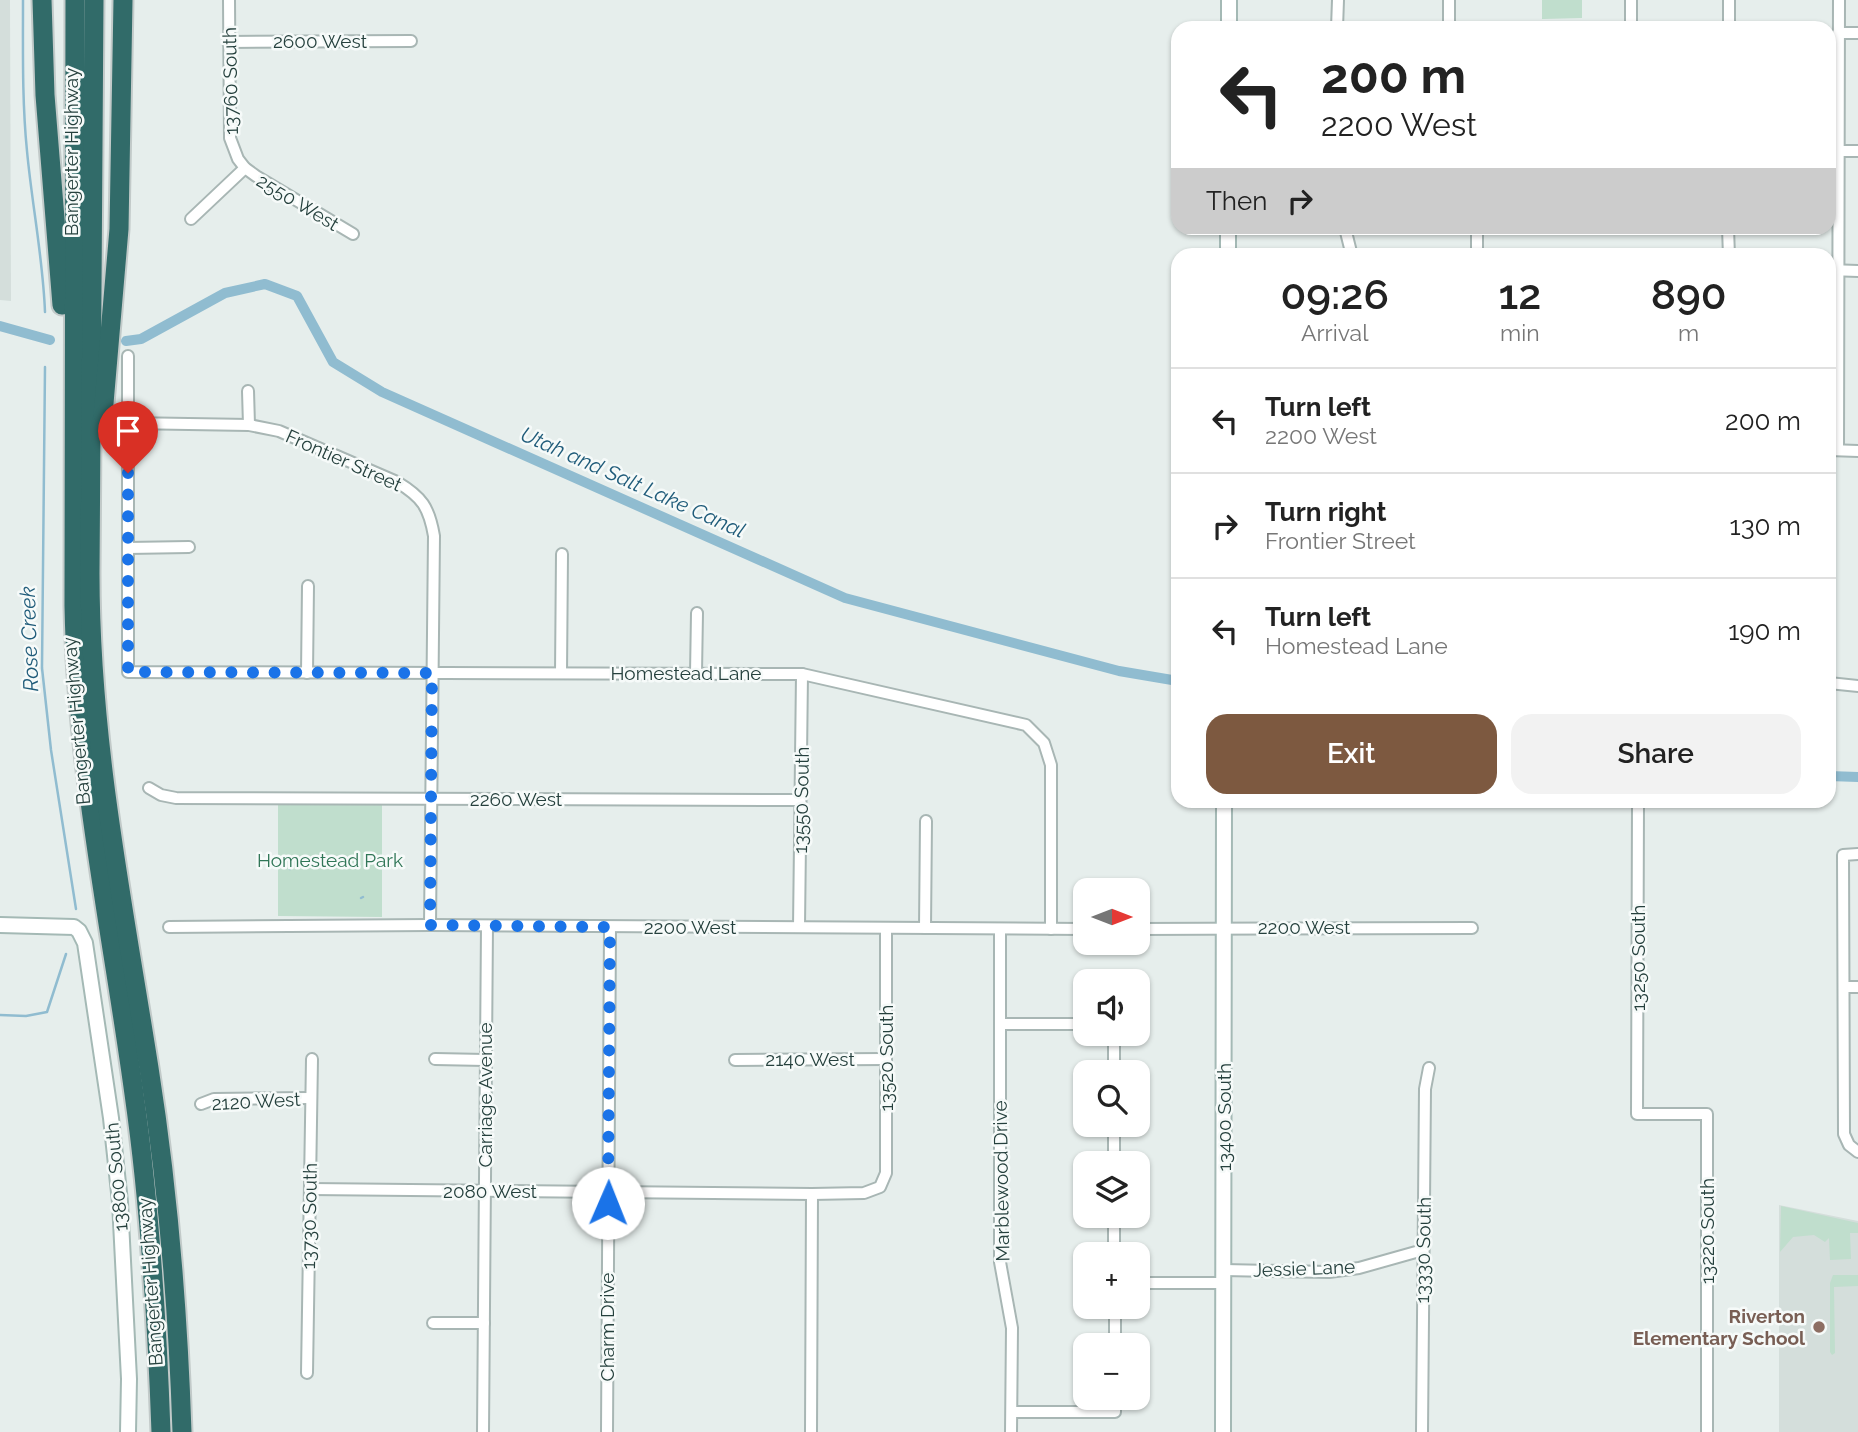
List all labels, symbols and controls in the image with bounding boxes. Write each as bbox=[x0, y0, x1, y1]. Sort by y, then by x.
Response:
street label: 13760 South bbox=[218, 27, 242, 135]
street label: 2600 West bbox=[273, 30, 368, 52]
text: 200 m bbox=[1321, 47, 1466, 104]
icon: left bbox=[1206, 49, 1297, 140]
street label: Bangerter Highway bbox=[60, 68, 82, 236]
text: 2200 West bbox=[1321, 106, 1477, 143]
street label: 2550 West bbox=[253, 169, 344, 235]
icon: right bbox=[1281, 182, 1319, 220]
text: Then bbox=[1206, 186, 1267, 216]
text: 09:26 bbox=[1280, 270, 1389, 319]
text: 12 bbox=[1498, 270, 1541, 319]
text: 890 bbox=[1651, 270, 1726, 319]
text: Arrival bbox=[1301, 319, 1368, 346]
text: min bbox=[1500, 319, 1540, 346]
text: m bbox=[1678, 319, 1699, 346]
text: Turn left bbox=[1265, 392, 1371, 422]
pin bbox=[98, 401, 158, 473]
icon: left bbox=[1206, 402, 1244, 440]
text: 200 m bbox=[1725, 406, 1801, 436]
icon: arrive bbox=[109, 412, 147, 450]
water label: Utah and Salt Lake Canal bbox=[517, 421, 749, 543]
text: 2200 West bbox=[1265, 422, 1377, 449]
street label: Frontier Street bbox=[283, 425, 406, 496]
text: Turn right bbox=[1265, 497, 1386, 527]
icon: right bbox=[1206, 507, 1244, 545]
text: 130 m bbox=[1730, 511, 1801, 541]
text: Frontier Street bbox=[1265, 527, 1416, 554]
water label: Rose Creek bbox=[15, 586, 43, 692]
text: Turn left bbox=[1265, 602, 1371, 632]
icon: left bbox=[1206, 612, 1244, 650]
text: 190 m bbox=[1728, 616, 1801, 646]
text: Homestead Lane bbox=[1265, 632, 1448, 659]
street label: Bangerter Highway bbox=[58, 636, 94, 806]
street label: Homestead Lane bbox=[611, 662, 762, 684]
button: Exit bbox=[1206, 714, 1497, 794]
button: Share bbox=[1511, 714, 1801, 794]
street label: 13550 South bbox=[789, 746, 813, 854]
street label: 2260 West bbox=[470, 788, 563, 810]
park label: Homestead Park bbox=[257, 849, 403, 871]
north arrow bbox=[1073, 878, 1150, 956]
map controls bbox=[1073, 878, 1150, 1410]
street label: 13250 South bbox=[1627, 905, 1649, 1011]
street label: 2200 West bbox=[644, 916, 737, 938]
street label: 2200 West bbox=[1258, 916, 1351, 938]
button: sound bbox=[1073, 969, 1150, 1046]
street label: 13520 South bbox=[875, 1005, 897, 1111]
street label: Carriage Avenue bbox=[474, 1022, 496, 1168]
street label: 2140 West bbox=[765, 1048, 855, 1070]
button: search bbox=[1073, 1060, 1150, 1137]
street label: 13400 South bbox=[1213, 1063, 1235, 1171]
street label: 2120 West bbox=[211, 1088, 302, 1114]
street label: Marblewood Drive bbox=[989, 1100, 1013, 1262]
street label: 13800 South bbox=[100, 1122, 132, 1232]
button: layers bbox=[1073, 1151, 1150, 1228]
street label: 13730 South bbox=[297, 1163, 321, 1269]
position arrow bbox=[571, 1166, 645, 1240]
street label: 13220 South bbox=[1696, 1178, 1718, 1284]
street label: 2080 West bbox=[443, 1180, 538, 1202]
street label: Bangerter Highway bbox=[133, 1197, 167, 1367]
street label: 13330 South bbox=[1411, 1197, 1435, 1303]
button: + bbox=[1073, 1242, 1150, 1319]
street label: Jessie Lane bbox=[1252, 1255, 1356, 1281]
street label: Charm Drive bbox=[596, 1273, 618, 1381]
place label: Riverton Elementary School bbox=[1633, 1305, 1806, 1349]
marker: Riverton Elementary School bbox=[1811, 1319, 1827, 1335]
button: − bbox=[1073, 1333, 1150, 1410]

